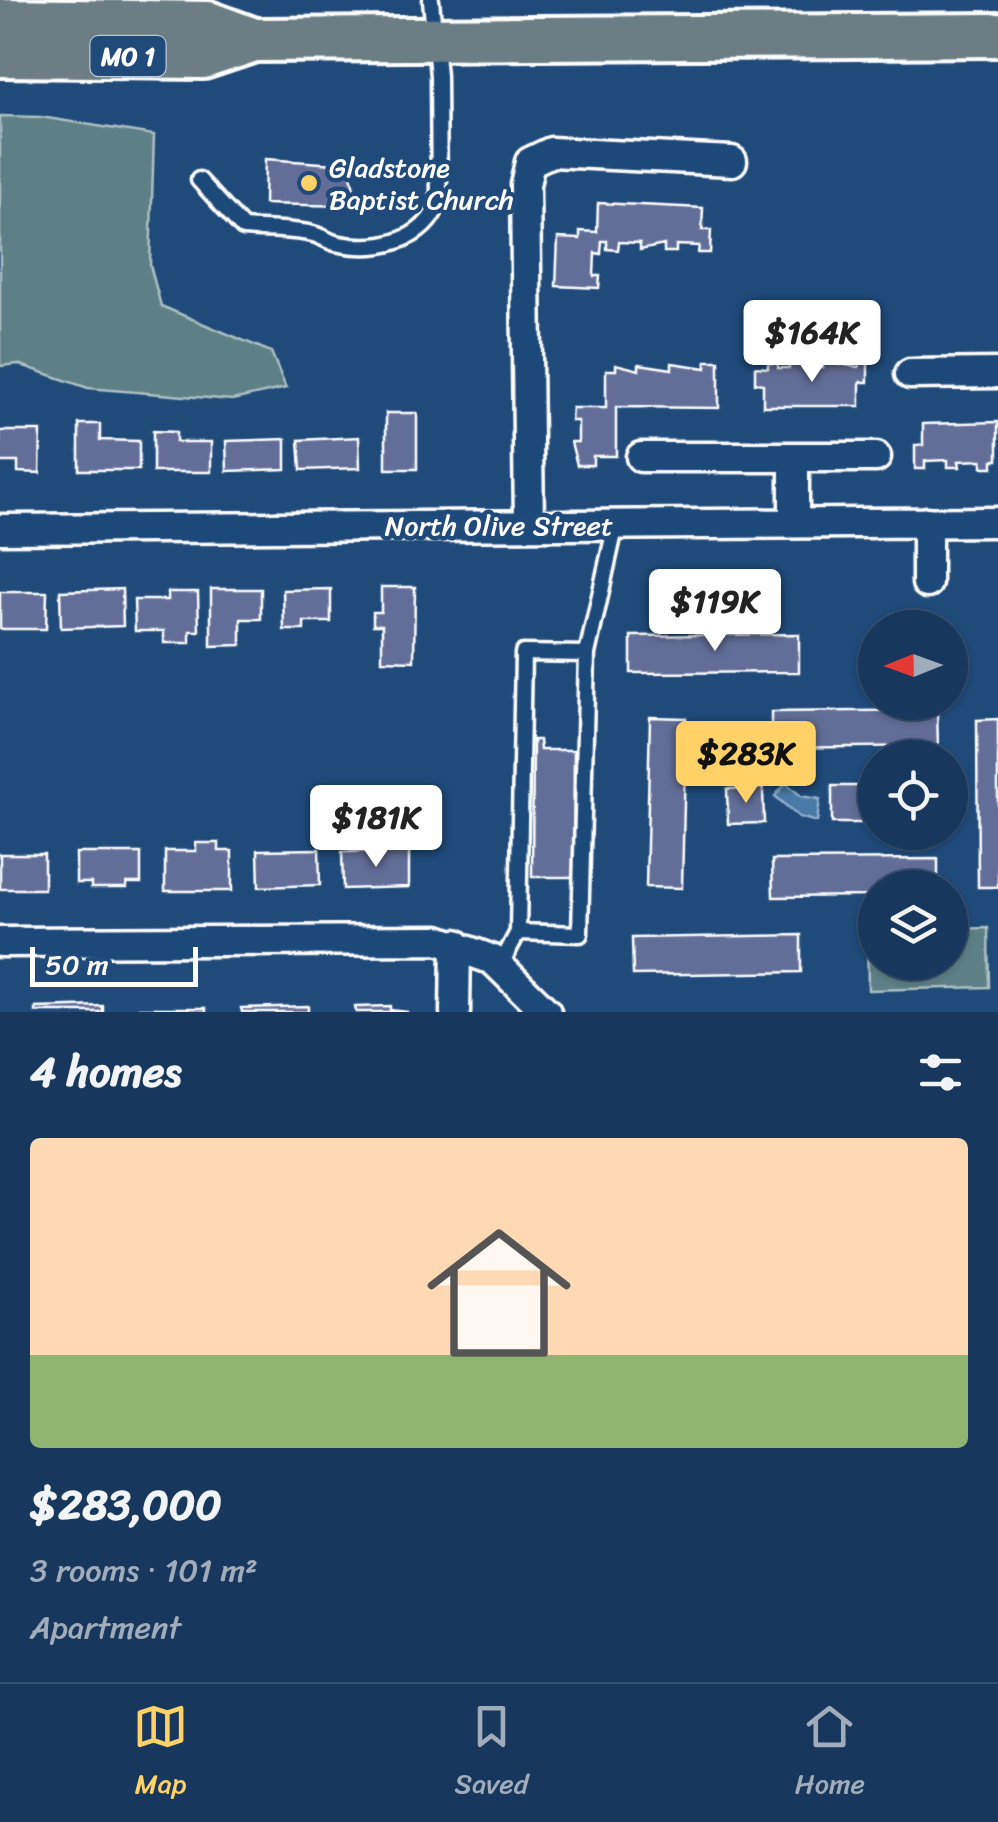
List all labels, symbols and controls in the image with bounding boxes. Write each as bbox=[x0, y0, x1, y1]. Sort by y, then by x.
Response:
road number: MO 1 bbox=[90, 36, 166, 76]
place label: Gladstone Baptist Church bbox=[329, 143, 514, 224]
marker: Gladstone Baptist Church bbox=[298, 172, 320, 194]
pin: $164K bbox=[742, 300, 882, 385]
text: $164K bbox=[766, 304, 858, 361]
street label: North Olive Street bbox=[385, 501, 613, 550]
pin: $119K bbox=[645, 569, 785, 654]
text: $119K bbox=[671, 573, 759, 630]
north arrow bbox=[858, 610, 968, 720]
map controls bbox=[858, 610, 968, 980]
pin: $283K bbox=[676, 721, 816, 806]
text: $283K bbox=[698, 725, 794, 782]
button: locate bbox=[858, 740, 968, 850]
pin: $181K bbox=[306, 785, 446, 870]
text: $181K bbox=[332, 789, 420, 846]
button: layers bbox=[858, 870, 968, 980]
text: 50 m bbox=[45, 940, 109, 989]
scale bar bbox=[30, 942, 198, 986]
text: 4 homes bbox=[30, 1035, 182, 1109]
icon: filters bbox=[913, 1045, 968, 1100]
icon: home bbox=[409, 1203, 589, 1383]
text: $283,000 bbox=[30, 1468, 222, 1542]
text: 3 rooms · 101 m² bbox=[30, 1542, 258, 1599]
text: Apartment bbox=[30, 1599, 181, 1656]
tab: Map bbox=[133, 1699, 188, 1808]
tab: Saved bbox=[455, 1699, 528, 1808]
tab: Home bbox=[795, 1699, 865, 1808]

